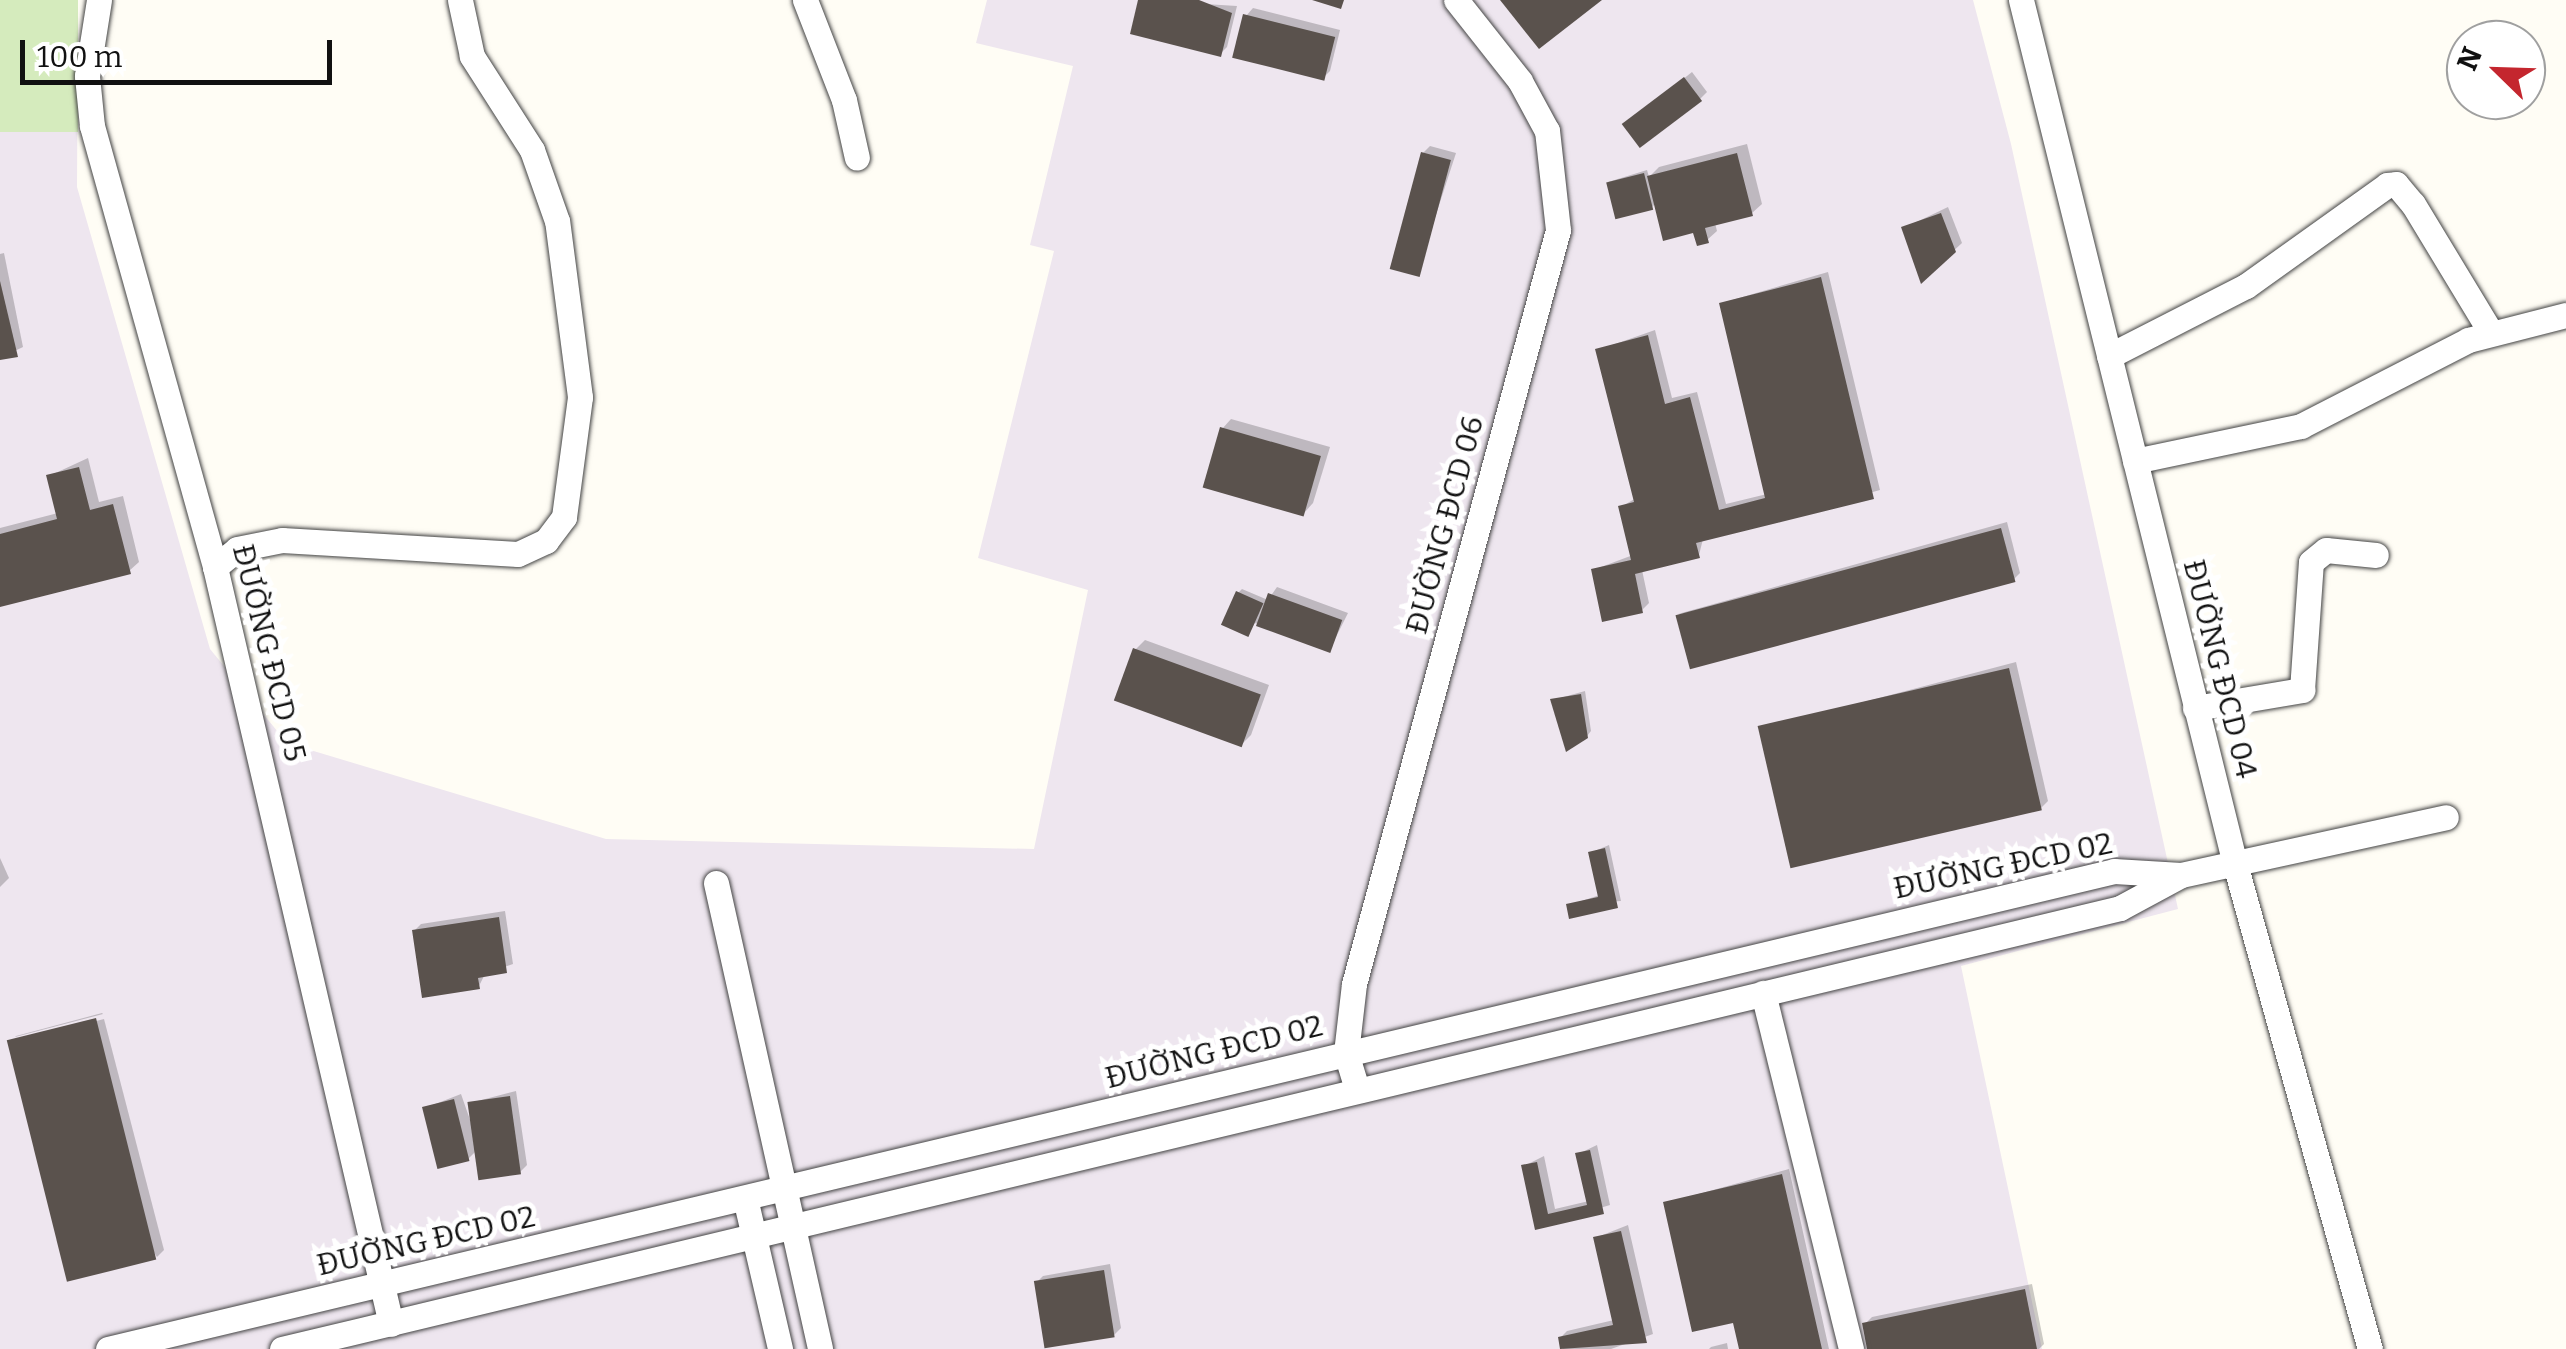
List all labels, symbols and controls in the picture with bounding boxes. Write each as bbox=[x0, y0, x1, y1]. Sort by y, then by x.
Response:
scale bar bbox=[25, 20, 338, 82]
north arrow bbox=[2446, 20, 2546, 120]
text: 100 m bbox=[37, 39, 122, 75]
text: N bbox=[2450, 42, 2489, 75]
street label: ĐƯỜNG ĐCD 06 bbox=[1399, 412, 1491, 638]
street label: ĐƯỜNG ĐCD 05 bbox=[225, 541, 313, 765]
street label: ĐƯỜNG ĐCD 04 bbox=[2175, 556, 2265, 782]
street label: ĐƯỜNG ĐCD 02 bbox=[1890, 825, 2116, 907]
street label: ĐƯỜNG ĐCD 02 bbox=[1102, 1008, 1326, 1096]
street label: ĐƯỜNG ĐCD 02 bbox=[314, 1198, 538, 1284]

